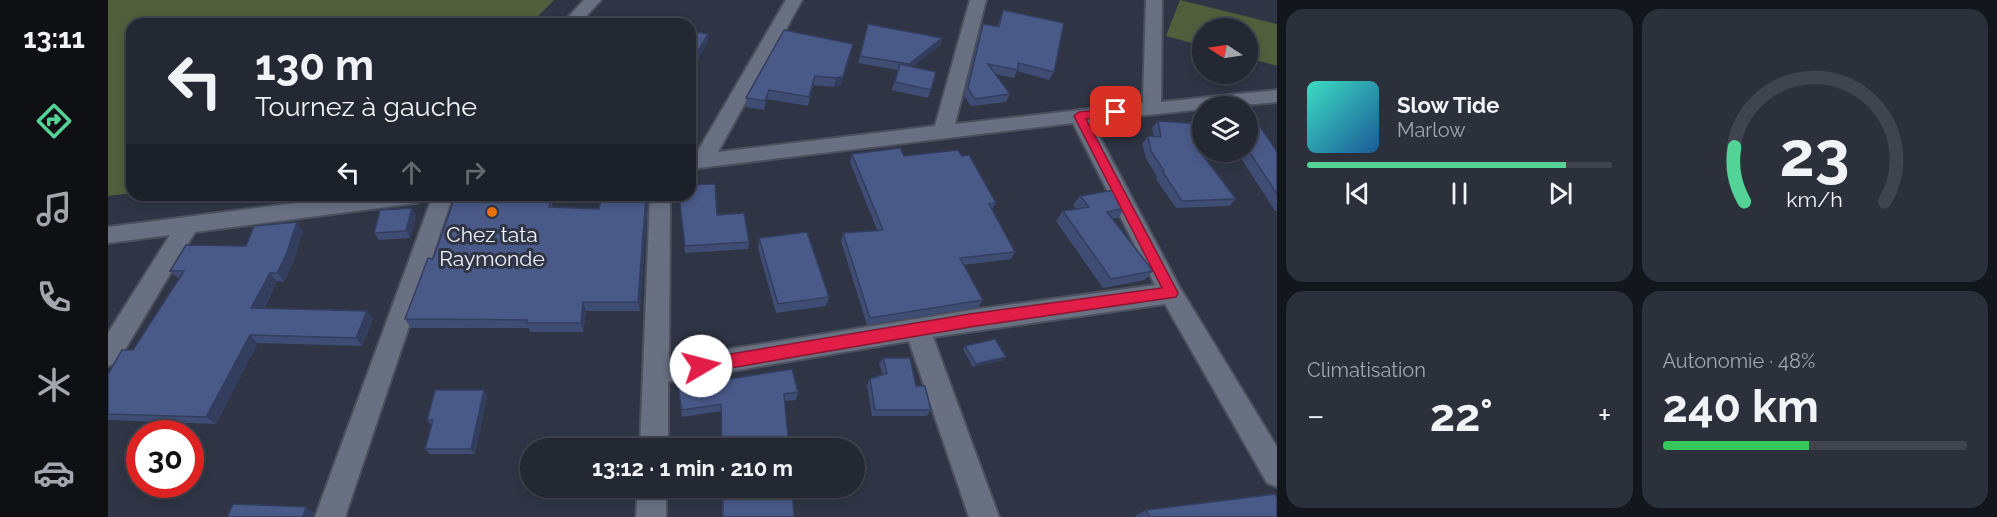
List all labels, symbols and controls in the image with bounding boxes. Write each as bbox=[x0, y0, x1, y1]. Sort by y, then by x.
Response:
north arrow bbox=[1192, 18, 1258, 84]
map controls bbox=[1192, 18, 1258, 162]
text: 13:11 bbox=[23, 23, 85, 54]
text: 130 m bbox=[255, 41, 374, 90]
icon: left bbox=[156, 42, 234, 120]
pin bbox=[1090, 86, 1141, 137]
text: Tournez à gauche bbox=[255, 91, 477, 122]
text: Slow Tide bbox=[1397, 92, 1499, 118]
icon: arrive bbox=[1099, 95, 1132, 128]
button: layers bbox=[1192, 96, 1258, 162]
icon: directions bbox=[33, 100, 75, 142]
text: Marlow bbox=[1397, 118, 1466, 142]
text: 23 bbox=[1780, 118, 1850, 192]
icon: left bbox=[332, 156, 365, 189]
icon: ahead bbox=[395, 156, 428, 189]
icon: right bbox=[458, 156, 491, 189]
icon: previous bbox=[1341, 177, 1374, 210]
icon: pause bbox=[1443, 177, 1476, 210]
icon: next bbox=[1544, 177, 1577, 210]
icon: music bbox=[33, 188, 75, 230]
text: km/h bbox=[1786, 188, 1843, 213]
marker: Chez tata Raymonde bbox=[485, 205, 499, 219]
place label: Chez tata Raymonde bbox=[439, 222, 545, 271]
icon: phone bbox=[33, 276, 75, 318]
position arrow bbox=[669, 334, 733, 398]
text: Autonomie · 48% bbox=[1663, 349, 1815, 373]
text: Climatisation bbox=[1307, 358, 1426, 382]
icon: climate bbox=[33, 364, 75, 406]
text: 240 km bbox=[1663, 380, 1819, 433]
text: 22° bbox=[1430, 389, 1493, 442]
text: − bbox=[1307, 396, 1325, 435]
text: + bbox=[1598, 396, 1611, 435]
speed limit sign: 30 bbox=[126, 420, 204, 498]
icon: car bbox=[33, 452, 75, 494]
text: 13:12 · 1 min · 210 m bbox=[592, 455, 793, 481]

